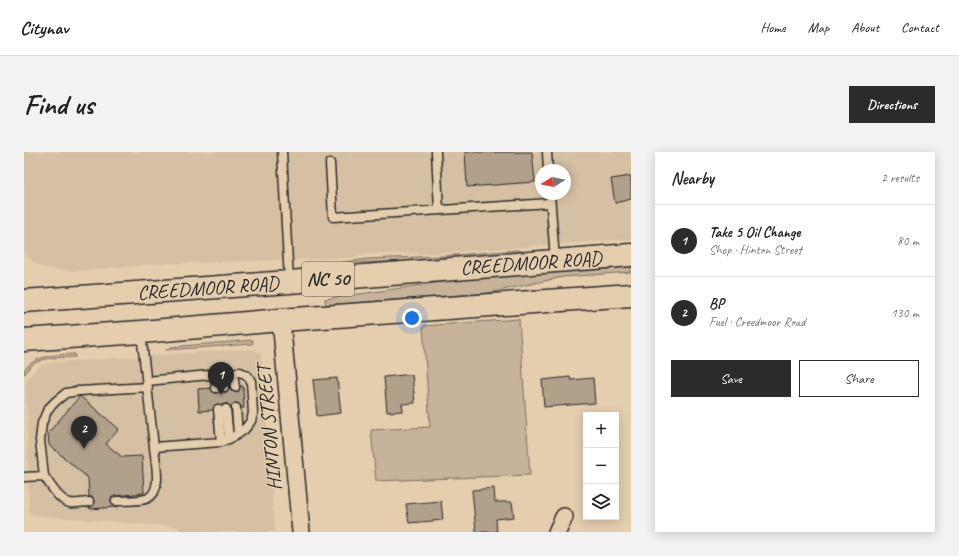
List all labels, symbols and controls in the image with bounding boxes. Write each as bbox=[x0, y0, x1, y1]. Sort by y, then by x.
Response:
text: Citynav bbox=[20, 16, 68, 40]
text: Home bbox=[760, 19, 786, 36]
text: Map bbox=[808, 19, 829, 36]
text: About bbox=[851, 19, 879, 36]
text: Contact bbox=[901, 19, 939, 36]
button: Directions bbox=[849, 86, 935, 123]
text: Find us bbox=[24, 87, 94, 122]
north arrow bbox=[535, 164, 571, 200]
text: Nearby bbox=[671, 168, 714, 189]
text: 2 results bbox=[881, 170, 919, 186]
text: Take 5 Oil Change bbox=[709, 223, 800, 242]
text: 1 bbox=[681, 233, 687, 249]
text: 80 m bbox=[897, 233, 919, 249]
text: Shop · Hinton Street bbox=[709, 242, 802, 258]
street label: CREEDMOOR ROAD bbox=[460, 246, 604, 280]
road number: NC 50 bbox=[302, 262, 354, 296]
street label: CREEDMOOR ROAD bbox=[137, 271, 281, 305]
text: BP bbox=[709, 295, 724, 314]
text: 2 bbox=[681, 305, 687, 321]
text: 130 m bbox=[891, 305, 919, 321]
your location bbox=[402, 308, 422, 328]
text: Fuel · Creedmoor Road bbox=[709, 314, 805, 330]
street label: HINTON STREET bbox=[251, 360, 287, 492]
button: Save bbox=[671, 360, 791, 397]
button: Share bbox=[799, 360, 919, 397]
pin: 1 bbox=[208, 362, 234, 395]
map controls bbox=[583, 412, 619, 520]
button: + bbox=[583, 412, 619, 448]
pin: 2 bbox=[71, 416, 97, 449]
button: − bbox=[583, 448, 619, 484]
button: layers bbox=[583, 484, 619, 520]

